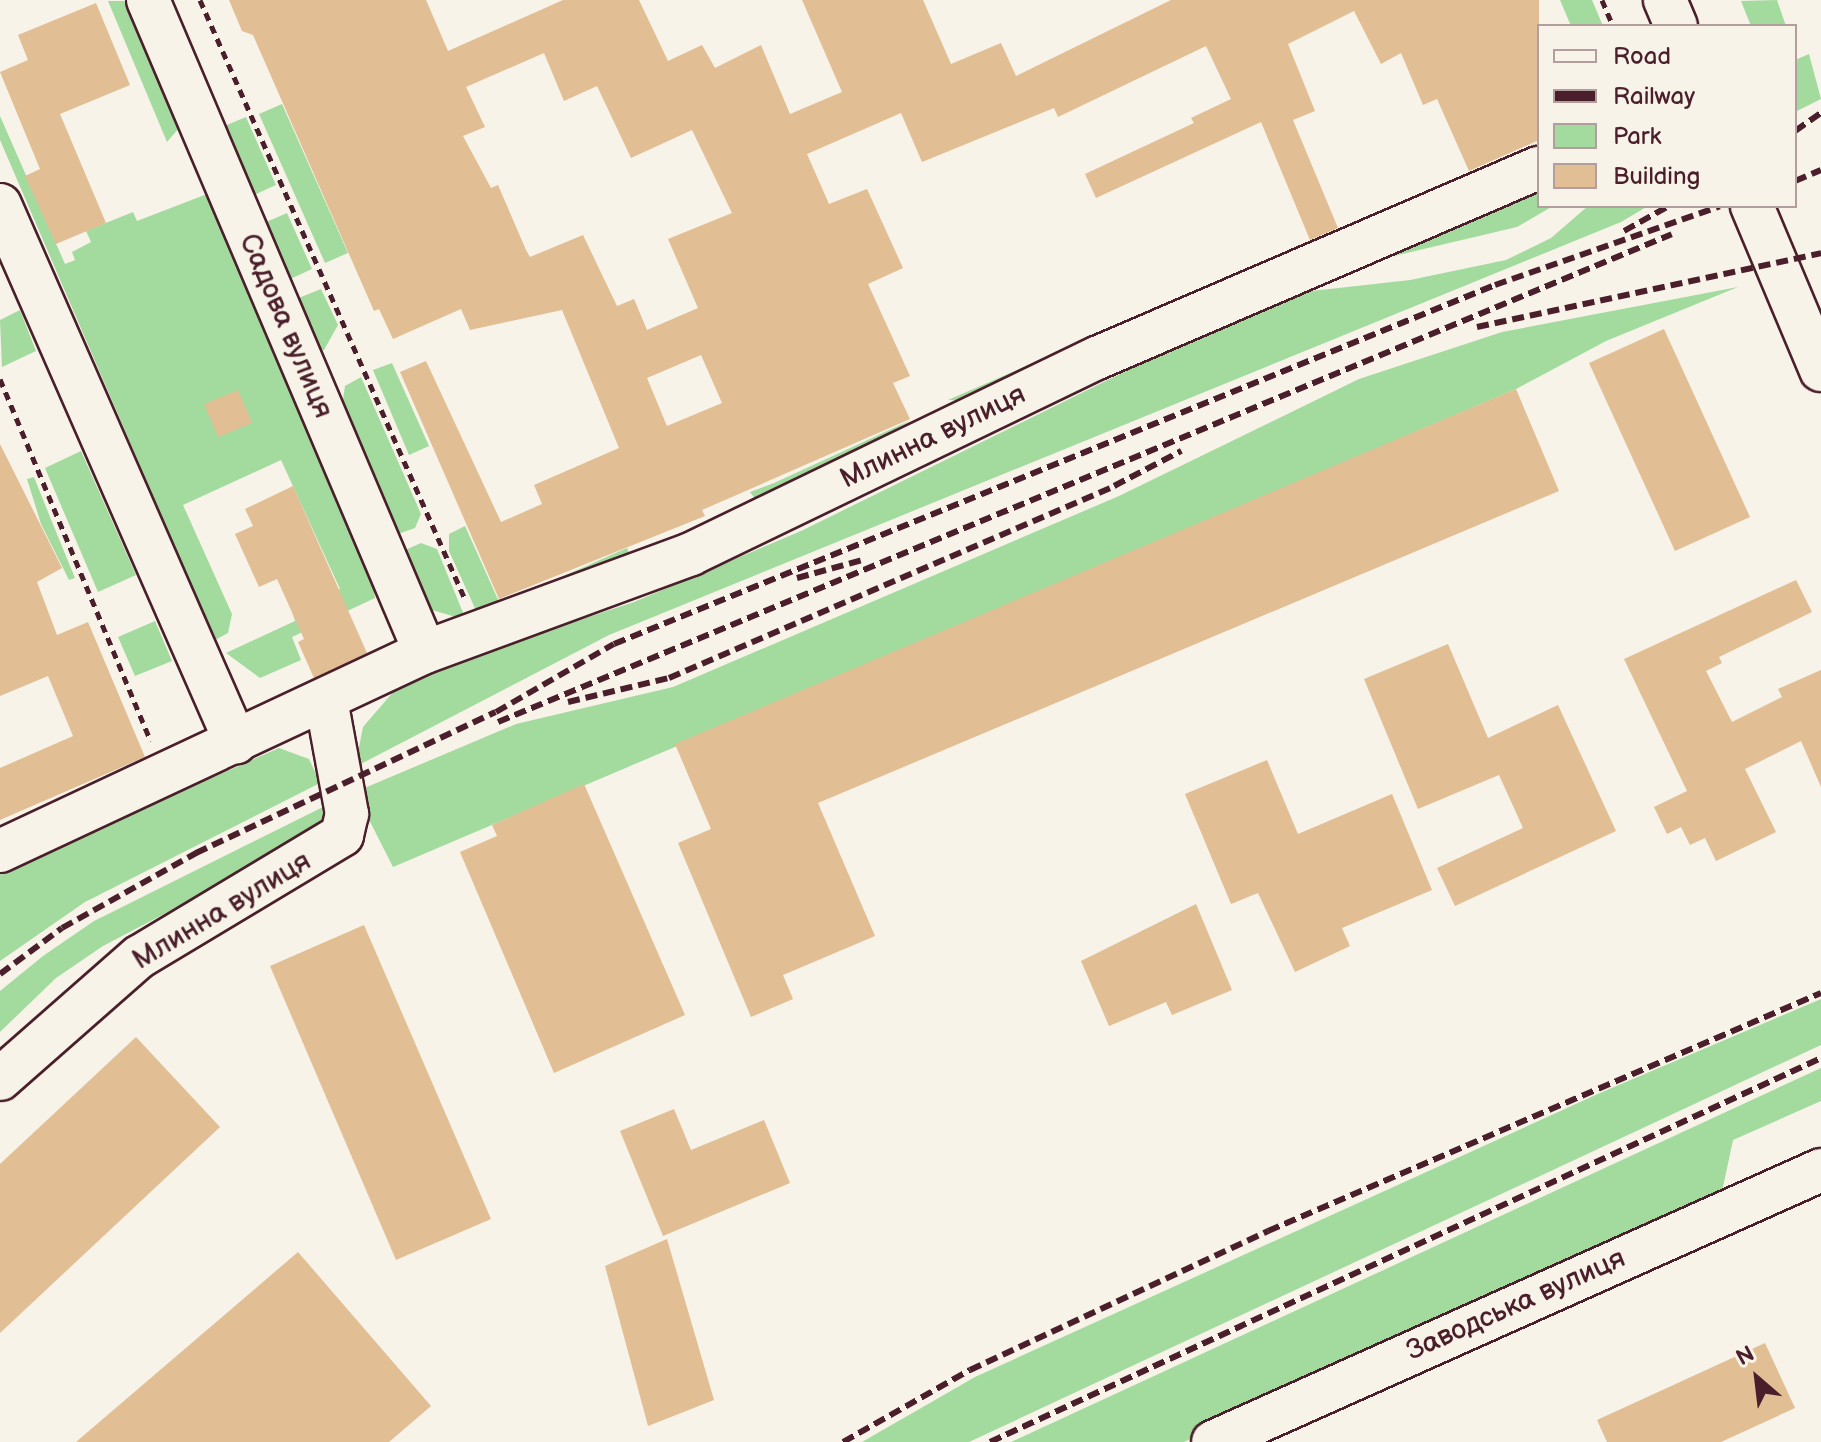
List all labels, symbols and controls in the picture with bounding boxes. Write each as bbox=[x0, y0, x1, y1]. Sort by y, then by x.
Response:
legend bbox=[1537, 24, 1797, 208]
text: Road bbox=[1613, 42, 1671, 71]
text: Railway bbox=[1613, 82, 1695, 111]
text: Park bbox=[1613, 122, 1661, 151]
text: Building bbox=[1613, 162, 1700, 191]
street label: Садова вулиця bbox=[232, 229, 340, 423]
street label: Млинна вулиця bbox=[835, 378, 1031, 496]
street label: Млинна вулиця bbox=[127, 845, 317, 977]
street label: Заводська вулиця bbox=[1402, 1242, 1630, 1368]
north arrow bbox=[1717, 1338, 1797, 1418]
text: N bbox=[1732, 1341, 1759, 1372]

